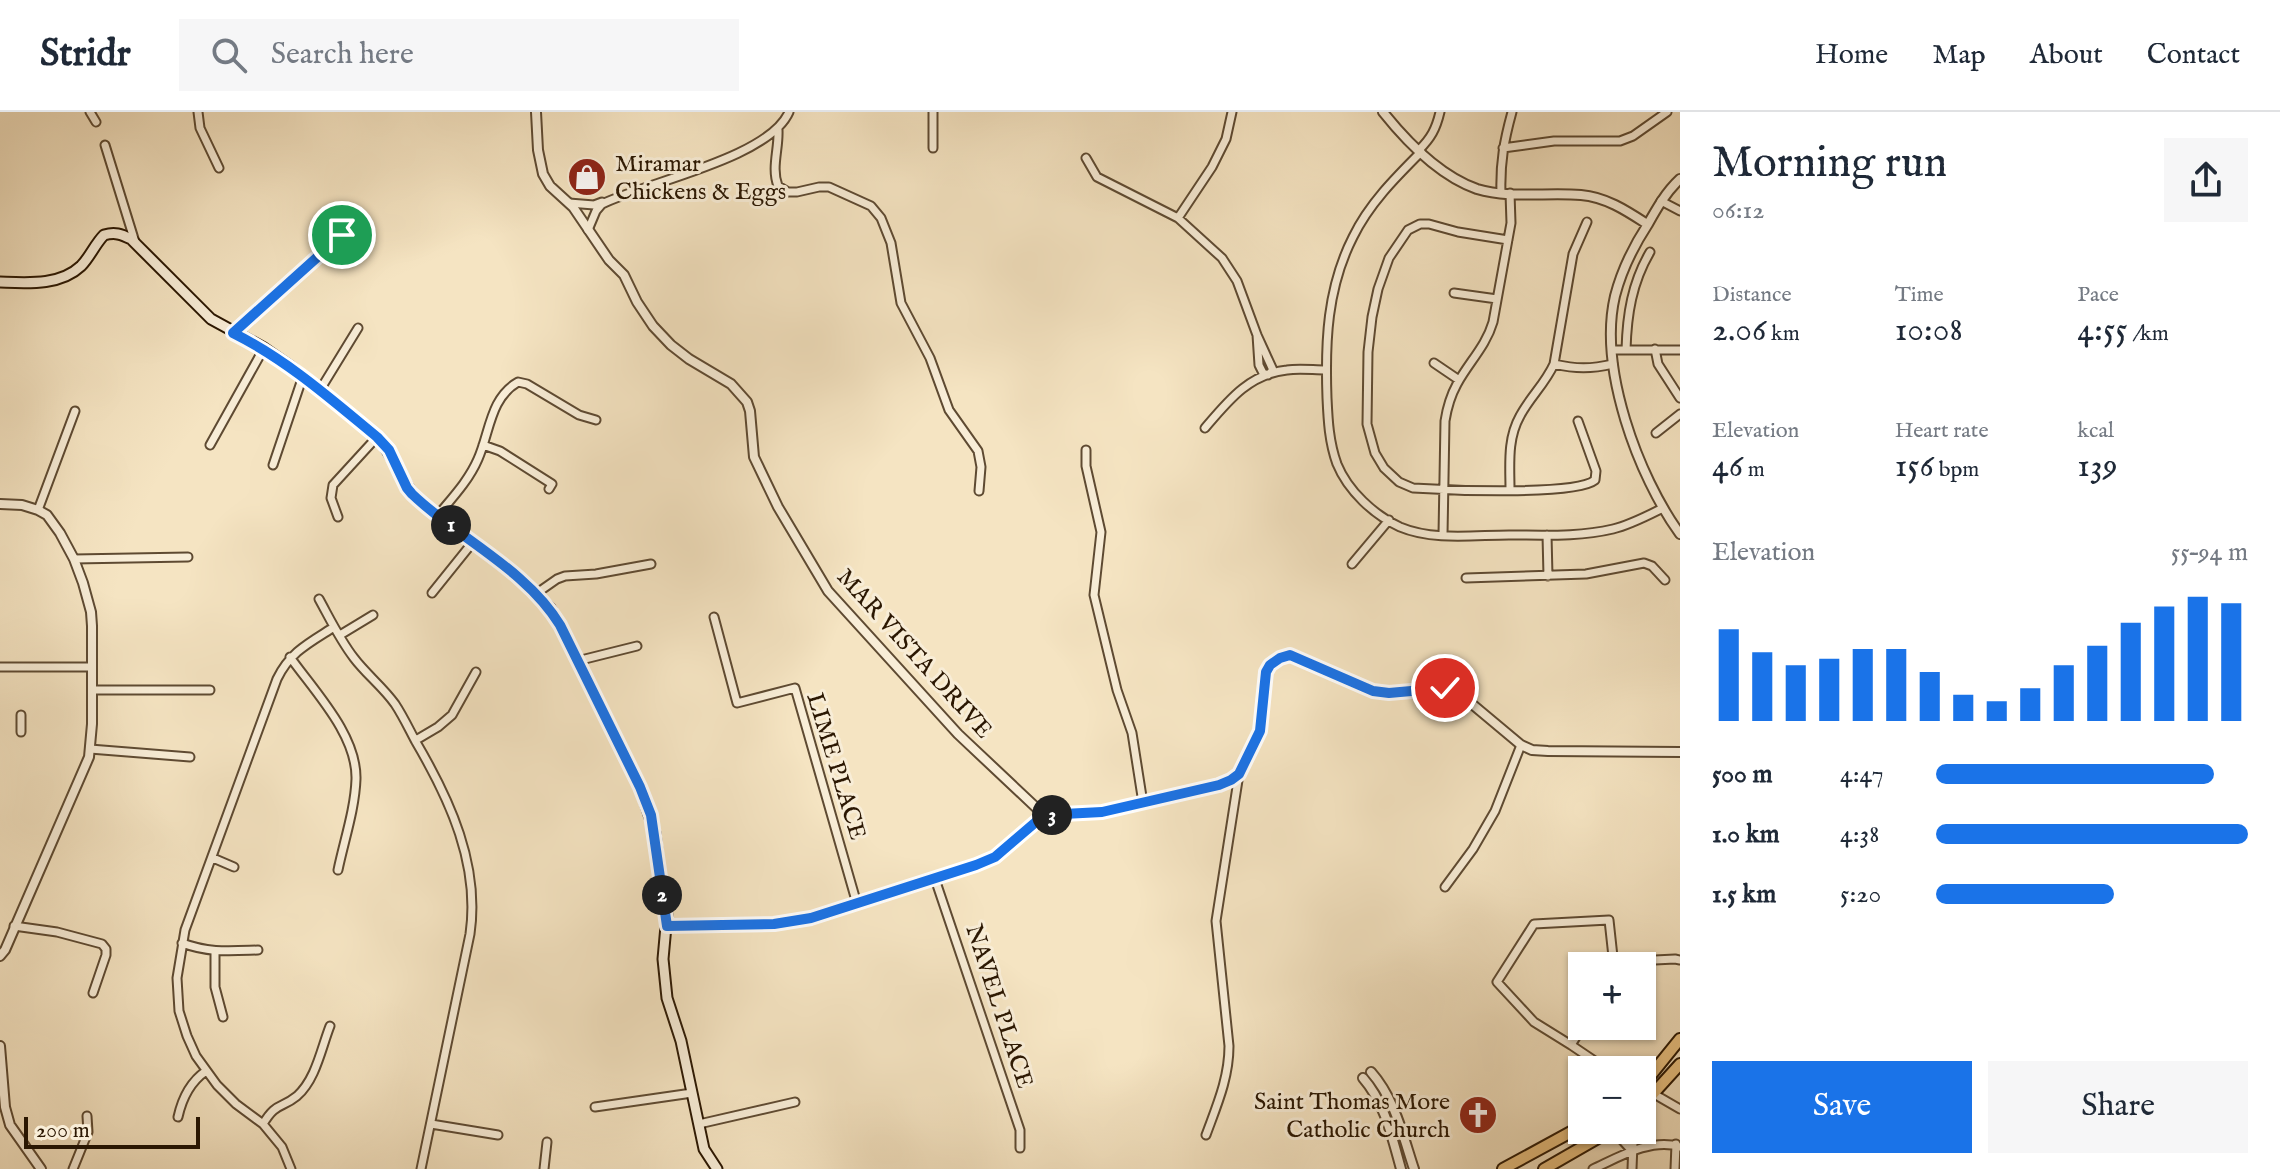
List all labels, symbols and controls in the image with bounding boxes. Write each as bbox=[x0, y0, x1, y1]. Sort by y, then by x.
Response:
search box bbox=[179, 19, 739, 91]
text: Stridr bbox=[40, 31, 131, 79]
icon: search bbox=[207, 33, 251, 77]
text: Search here bbox=[271, 36, 414, 74]
text: Home bbox=[1815, 38, 1888, 73]
text: Map bbox=[1932, 38, 1986, 73]
text: About bbox=[2030, 38, 2103, 73]
text: Contact bbox=[2147, 38, 2240, 73]
text: Morning run bbox=[1712, 136, 1947, 192]
button: share bbox=[2164, 138, 2248, 222]
place label: Miramar Chickens & Eggs bbox=[615, 149, 786, 208]
shop icon: Miramar Chickens & Eggs bbox=[566, 156, 608, 198]
text: 06:12 bbox=[1712, 194, 1764, 227]
pin bbox=[308, 201, 376, 269]
icon: arrive bbox=[320, 213, 364, 257]
text: Distance bbox=[1712, 281, 1792, 309]
text: Time bbox=[1895, 281, 1944, 309]
text: Pace bbox=[2077, 281, 2119, 309]
text: 2.06 bbox=[1712, 309, 1766, 352]
text: 10:08 bbox=[1895, 309, 1963, 352]
text: 4:55 bbox=[2077, 309, 2128, 352]
text: km bbox=[1766, 320, 1800, 348]
text: /km bbox=[2128, 320, 2169, 348]
text: Elevation bbox=[1712, 417, 1799, 445]
text: Heart rate bbox=[1895, 417, 1989, 445]
text: kcal bbox=[2077, 417, 2114, 445]
text: 46 bbox=[1712, 445, 1743, 488]
text: 156 bbox=[1895, 445, 1934, 488]
text: 139 bbox=[2077, 445, 2118, 488]
text: m bbox=[1743, 456, 1765, 484]
text: bpm bbox=[1934, 456, 1979, 484]
pin: 1 bbox=[431, 505, 471, 545]
text: 1 bbox=[447, 511, 455, 539]
text: Elevation bbox=[1712, 536, 1815, 569]
text: 55–94 m bbox=[2171, 536, 2248, 569]
street label: MAR VISTA DRIVE bbox=[829, 562, 999, 746]
pin bbox=[1411, 654, 1479, 722]
icon: check bbox=[1423, 666, 1467, 710]
street label: LIME PLACE bbox=[798, 689, 873, 844]
text: 500 m bbox=[1712, 758, 1773, 791]
text: 4:47 bbox=[1840, 758, 1884, 791]
pin: 3 bbox=[1032, 795, 1072, 835]
text: 3 bbox=[1048, 801, 1056, 829]
text: 1.0 km bbox=[1712, 818, 1780, 851]
text: 4:38 bbox=[1840, 818, 1880, 851]
pin: 2 bbox=[642, 875, 682, 915]
text: 1.5 km bbox=[1712, 878, 1776, 911]
text: 5:20 bbox=[1840, 878, 1881, 911]
text: 2 bbox=[657, 881, 667, 909]
street label: NAVEL PLACE bbox=[957, 921, 1040, 1092]
map controls bbox=[1568, 952, 1656, 1144]
button: + bbox=[1568, 952, 1656, 1040]
button: − bbox=[1568, 1056, 1656, 1144]
button: Save bbox=[1712, 1061, 1972, 1153]
button: Share bbox=[1988, 1061, 2248, 1153]
place label: Saint Thomas More Catholic Church bbox=[1254, 1087, 1450, 1146]
church icon: Saint Thomas More Catholic Church bbox=[1457, 1094, 1499, 1136]
scale bar bbox=[24, 1113, 200, 1149]
text: 200 m bbox=[36, 1117, 90, 1145]

